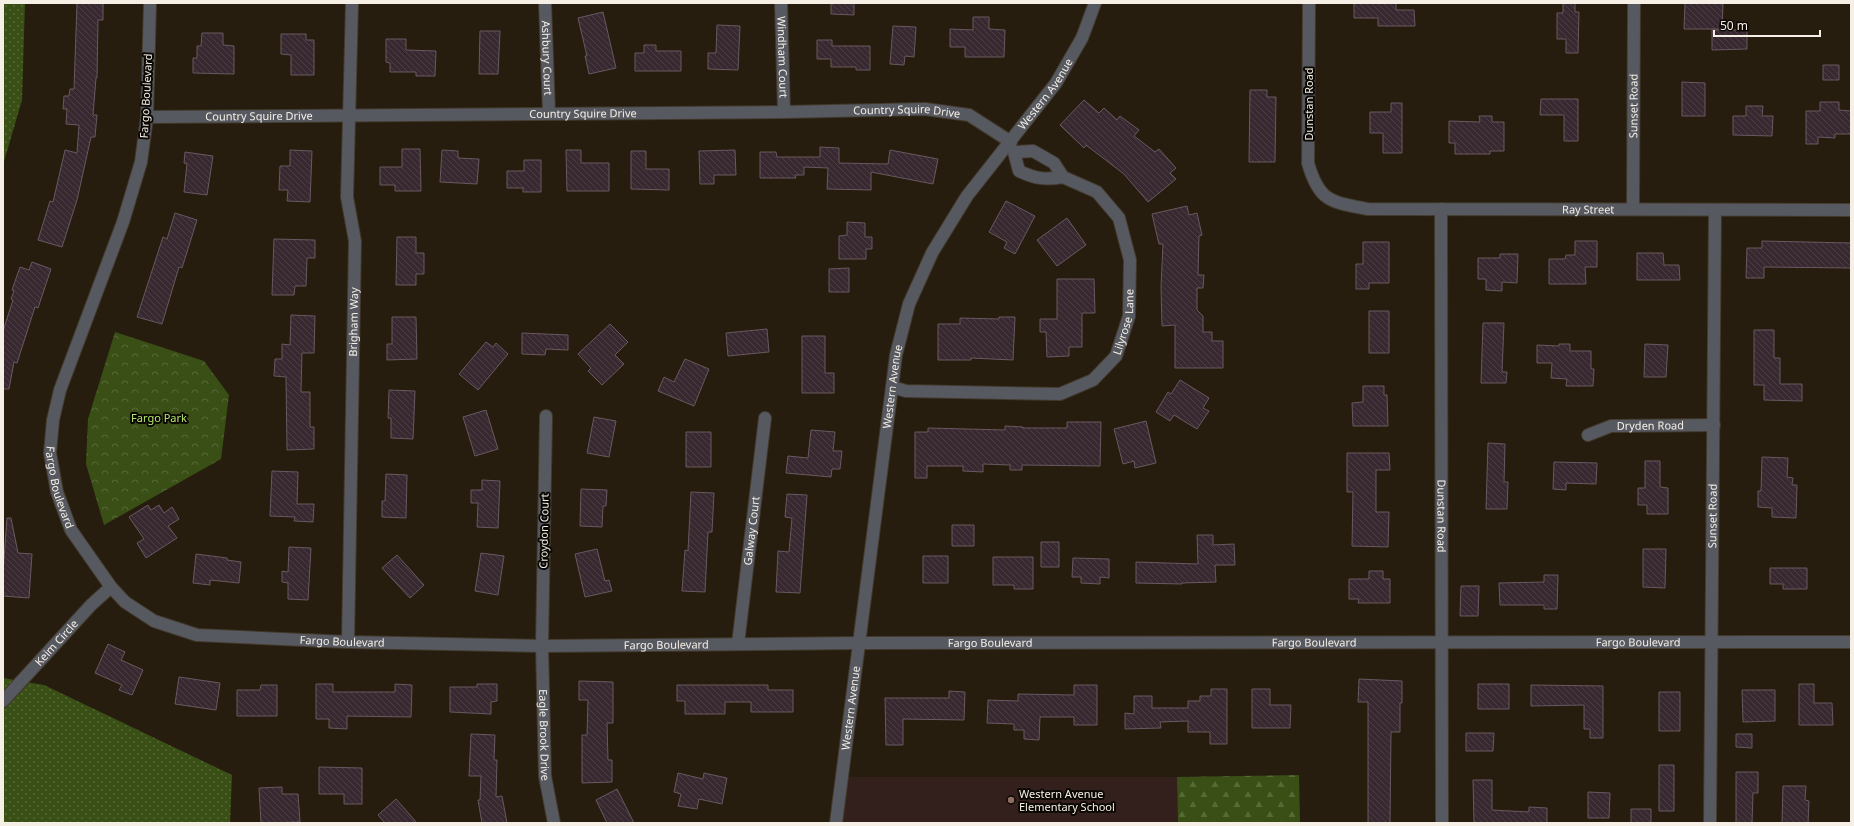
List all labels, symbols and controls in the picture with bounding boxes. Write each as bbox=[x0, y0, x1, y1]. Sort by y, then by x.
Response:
scale bar bbox=[1714, 12, 1820, 38]
street label: Windham Court bbox=[774, 16, 792, 98]
text: 50 m bbox=[1720, 17, 1748, 34]
street label: Ashbury Court bbox=[539, 20, 556, 96]
street label: Fargo Boulevard bbox=[136, 53, 155, 139]
street label: Western Avenue bbox=[1014, 55, 1076, 132]
street label: Dunstan Road bbox=[1301, 67, 1316, 141]
street label: Sunset Road bbox=[1625, 74, 1641, 138]
street label: Country Squire Drive bbox=[853, 101, 961, 121]
street label: Country Squire Drive bbox=[529, 105, 637, 121]
street label: Country Squire Drive bbox=[205, 108, 313, 124]
street label: Ray Street bbox=[1562, 201, 1614, 217]
street label: Brigham Way bbox=[345, 287, 361, 357]
street label: Lilyrose Lane bbox=[1109, 289, 1136, 357]
street label: Western Avenue bbox=[879, 343, 905, 429]
park label: Fargo Park bbox=[131, 410, 187, 425]
street label: Dryden Road bbox=[1617, 417, 1684, 433]
street label: Fargo Boulevard bbox=[43, 445, 78, 530]
street label: Dunstan Road bbox=[1434, 479, 1450, 553]
street label: Sunset Road bbox=[1704, 484, 1720, 548]
street label: Croydon Court bbox=[535, 493, 552, 569]
street label: Galway Court bbox=[739, 495, 763, 566]
street label: Keim Circle bbox=[31, 616, 81, 669]
street label: Fargo Boulevard bbox=[299, 632, 385, 650]
street label: Fargo Boulevard bbox=[1272, 634, 1357, 650]
street label: Fargo Boulevard bbox=[1596, 634, 1681, 649]
street label: Fargo Boulevard bbox=[948, 635, 1033, 650]
street label: Fargo Boulevard bbox=[624, 636, 709, 652]
street label: Western Avenue bbox=[837, 665, 863, 751]
street label: Eagle Brook Drive bbox=[536, 689, 554, 782]
place label: Western Avenue Elementary School bbox=[1019, 786, 1115, 814]
marker: Western Avenue Elementary School bbox=[1006, 795, 1016, 805]

